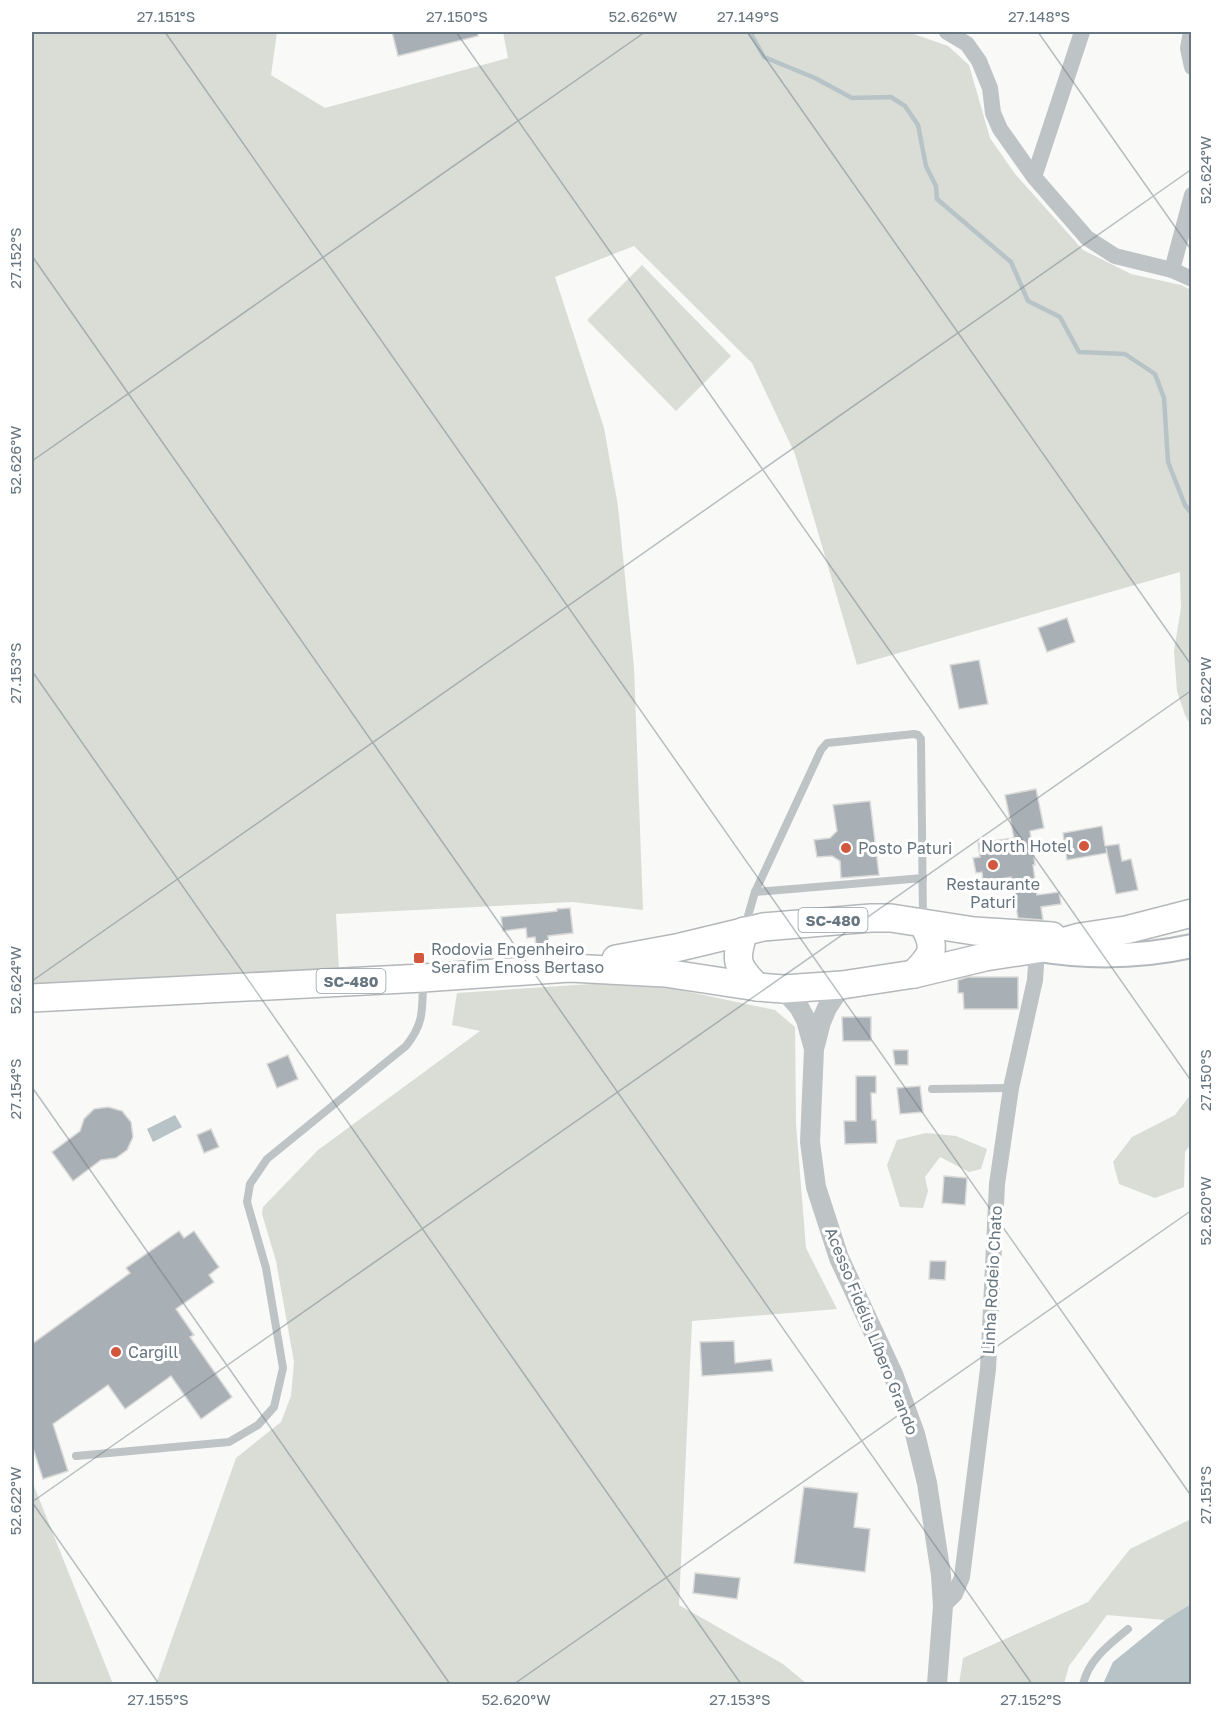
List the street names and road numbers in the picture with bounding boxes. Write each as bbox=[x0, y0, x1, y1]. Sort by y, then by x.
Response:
road number: SC-480 bbox=[798, 908, 868, 932]
road number: SC-480 bbox=[316, 969, 386, 993]
street label: Linha Rodeio Chato bbox=[978, 1205, 1006, 1355]
street label: Acesso Fidélis Líbero Grando bbox=[821, 1224, 923, 1438]

